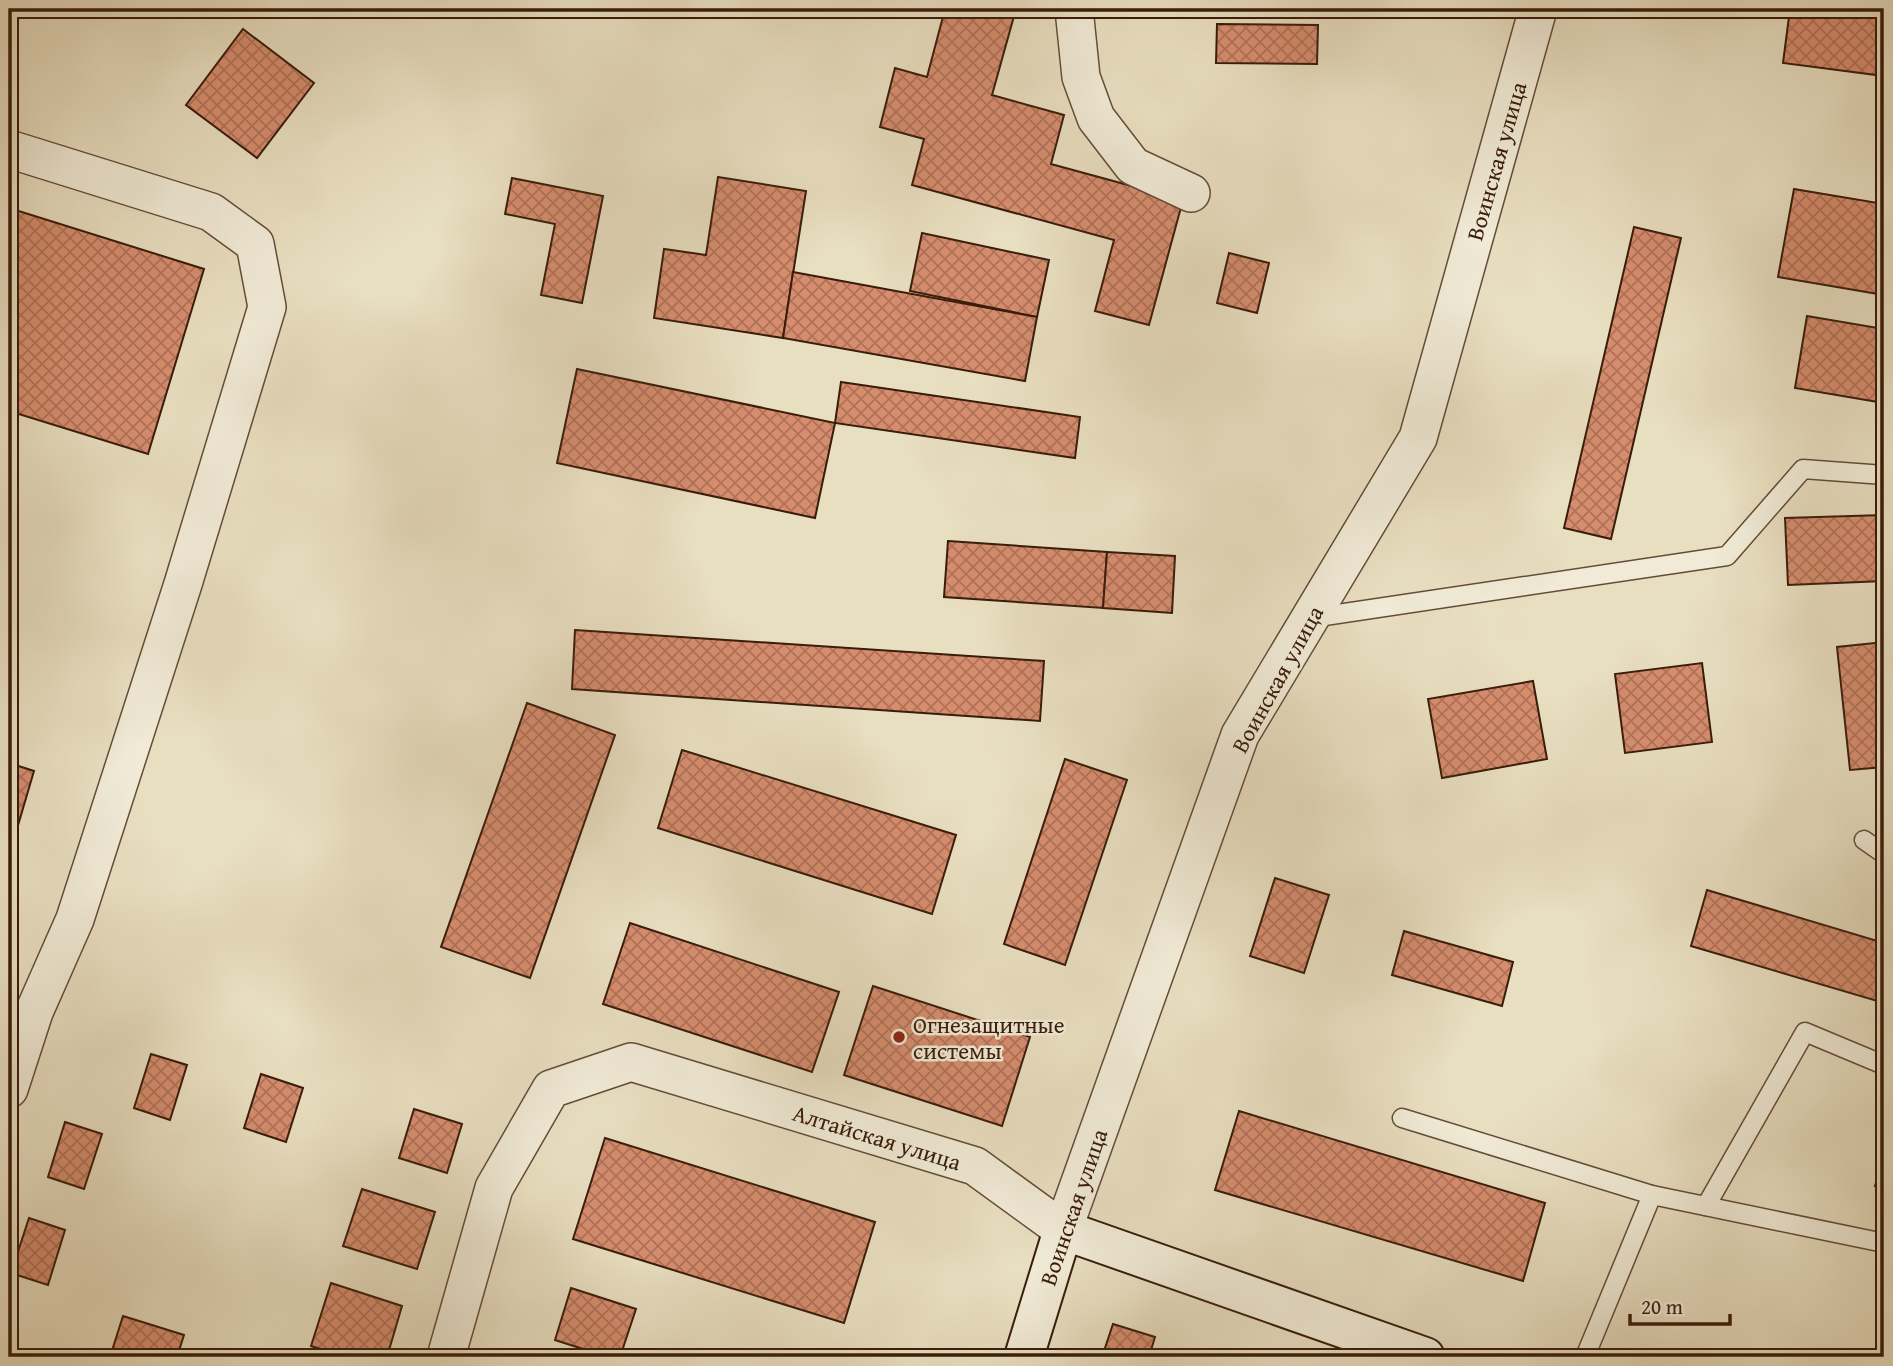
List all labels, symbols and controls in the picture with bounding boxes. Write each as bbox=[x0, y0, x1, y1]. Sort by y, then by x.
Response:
street label: Воинская улица bbox=[1458, 78, 1534, 244]
street label: Воинская улица bbox=[1223, 599, 1331, 759]
place label: Огнезащитные системы bbox=[913, 1008, 1065, 1067]
marker: Огнезащитные системы bbox=[891, 1029, 907, 1045]
street label: Алтайская улица bbox=[789, 1096, 965, 1178]
street label: Воинская улица bbox=[1031, 1124, 1115, 1290]
scale bar bbox=[1630, 1282, 1730, 1326]
text: 20 m bbox=[1641, 1291, 1683, 1322]

